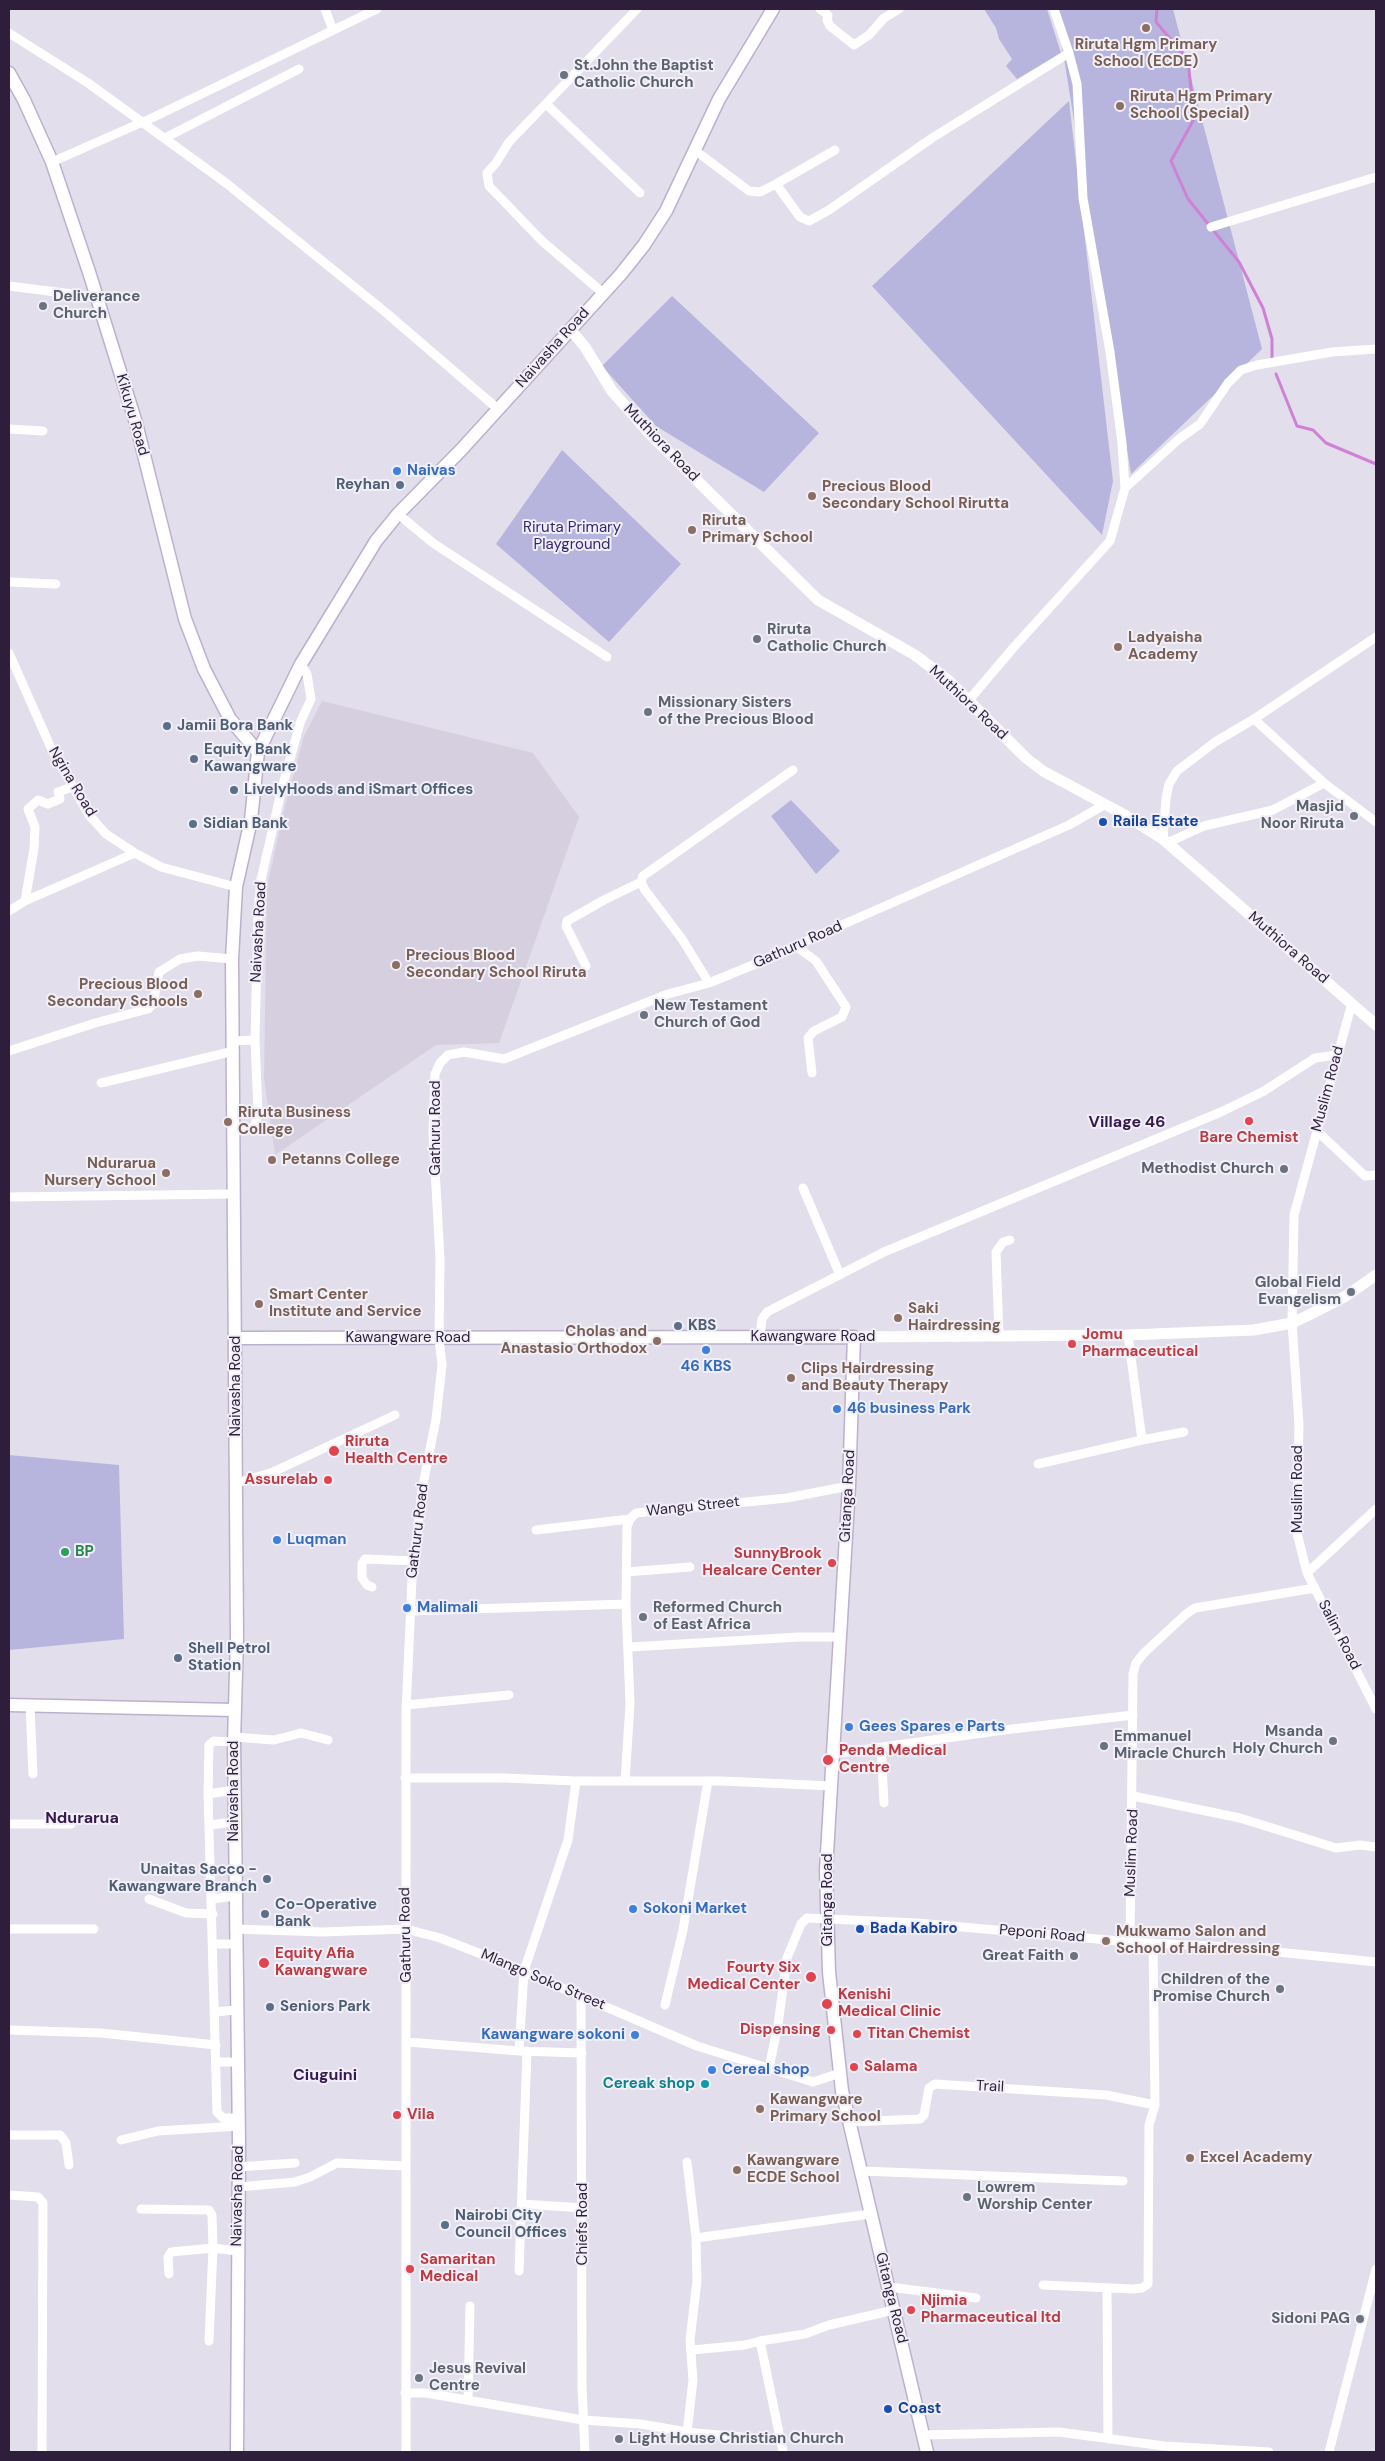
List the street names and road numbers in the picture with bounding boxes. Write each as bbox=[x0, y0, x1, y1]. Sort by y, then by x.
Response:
street label: Naivasha Road bbox=[513, 304, 593, 392]
street label: Kikuyu Road bbox=[112, 372, 152, 458]
street label: Muthiora Road bbox=[620, 400, 702, 486]
street label: Muthiora Road bbox=[925, 662, 1011, 744]
street label: Ngina Road bbox=[44, 744, 100, 820]
street label: Naivasha Road bbox=[247, 881, 271, 983]
street label: Muthiora Road bbox=[1244, 908, 1332, 988]
street label: Gathuru Road bbox=[751, 917, 845, 973]
street label: Muslim Road bbox=[1308, 1044, 1348, 1134]
street label: Gathuru Road bbox=[427, 1080, 445, 1176]
street label: Kawangware Road bbox=[751, 1328, 875, 1346]
street label: Kawangware Road bbox=[346, 1329, 470, 1347]
street label: Naivasha Road bbox=[227, 1335, 245, 1437]
street label: Muslim Road bbox=[1289, 1445, 1307, 1533]
street label: Gitanga Road bbox=[837, 1449, 859, 1543]
street label: Gathuru Road bbox=[403, 1483, 433, 1579]
street label: Wangu Street bbox=[645, 1493, 741, 1521]
street label: Salim Road bbox=[1314, 1597, 1364, 1673]
street label: Naivasha Road bbox=[225, 1740, 243, 1842]
street label: Muslim Road bbox=[1121, 1809, 1143, 1897]
street label: Gitanga Road bbox=[819, 1853, 837, 1947]
street label: Gathuru Road bbox=[396, 1887, 416, 1983]
street label: Peponi Road bbox=[998, 1921, 1086, 1947]
street label: Mlango Soko Street bbox=[478, 1946, 608, 2014]
street label: Trail bbox=[975, 2077, 1005, 2097]
street label: Naivasha Road bbox=[228, 2145, 248, 2247]
street label: Chiefs Road bbox=[574, 2183, 592, 2265]
street label: Gitanga Road bbox=[871, 2251, 911, 2345]

